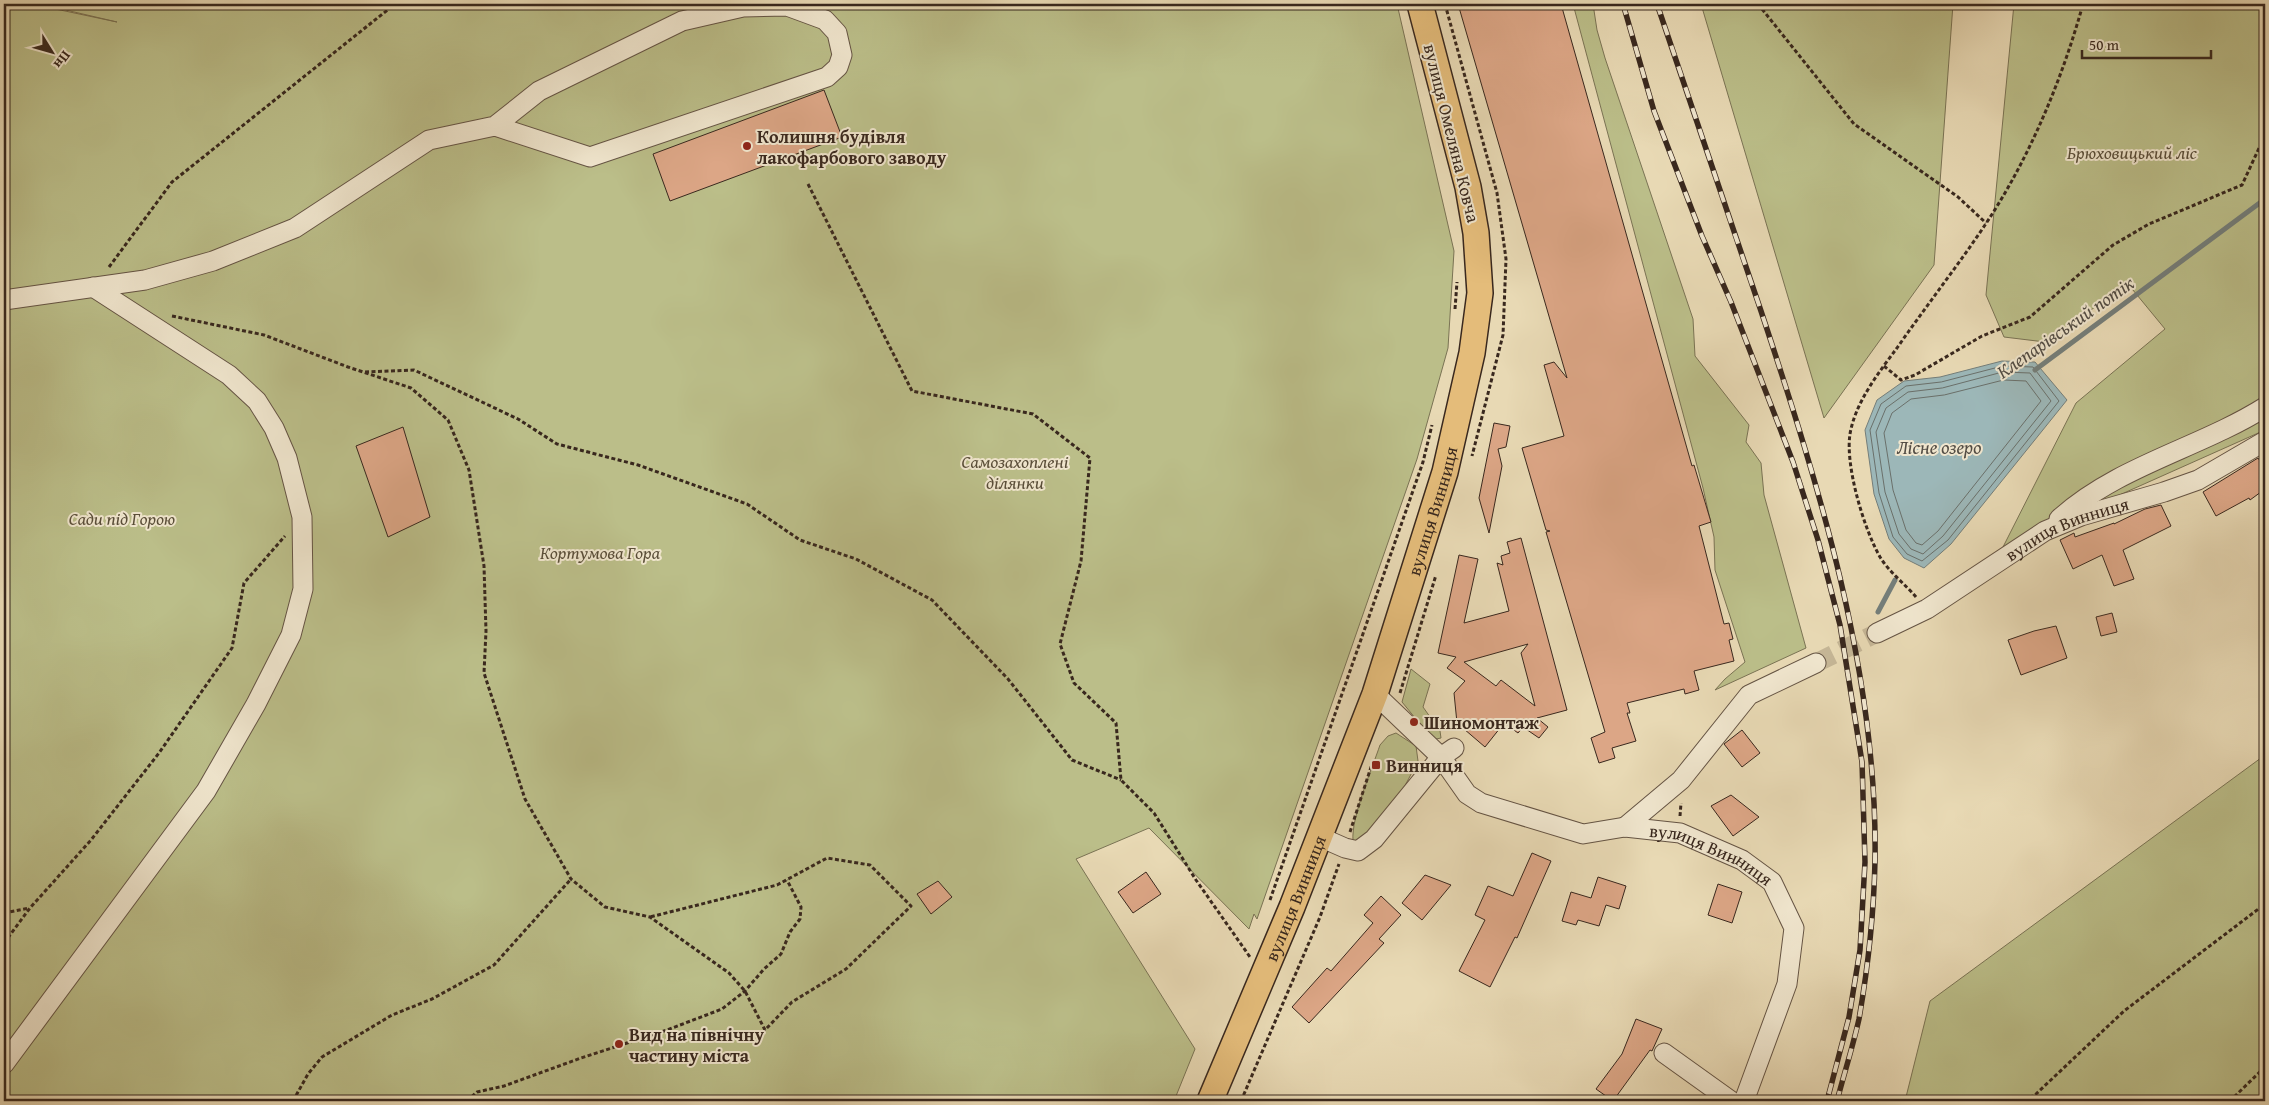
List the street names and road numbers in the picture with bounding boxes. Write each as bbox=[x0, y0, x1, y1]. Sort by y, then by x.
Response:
street label: вулиця Омеляна Ковча bbox=[1417, 41, 1487, 226]
street label: вулиця Винниця bbox=[1400, 444, 1464, 579]
street label: вулиця Винниця bbox=[1999, 489, 2132, 568]
street label: вулиця Винниця bbox=[1648, 816, 1779, 892]
street label: вулиця Винниця bbox=[1257, 831, 1332, 965]

